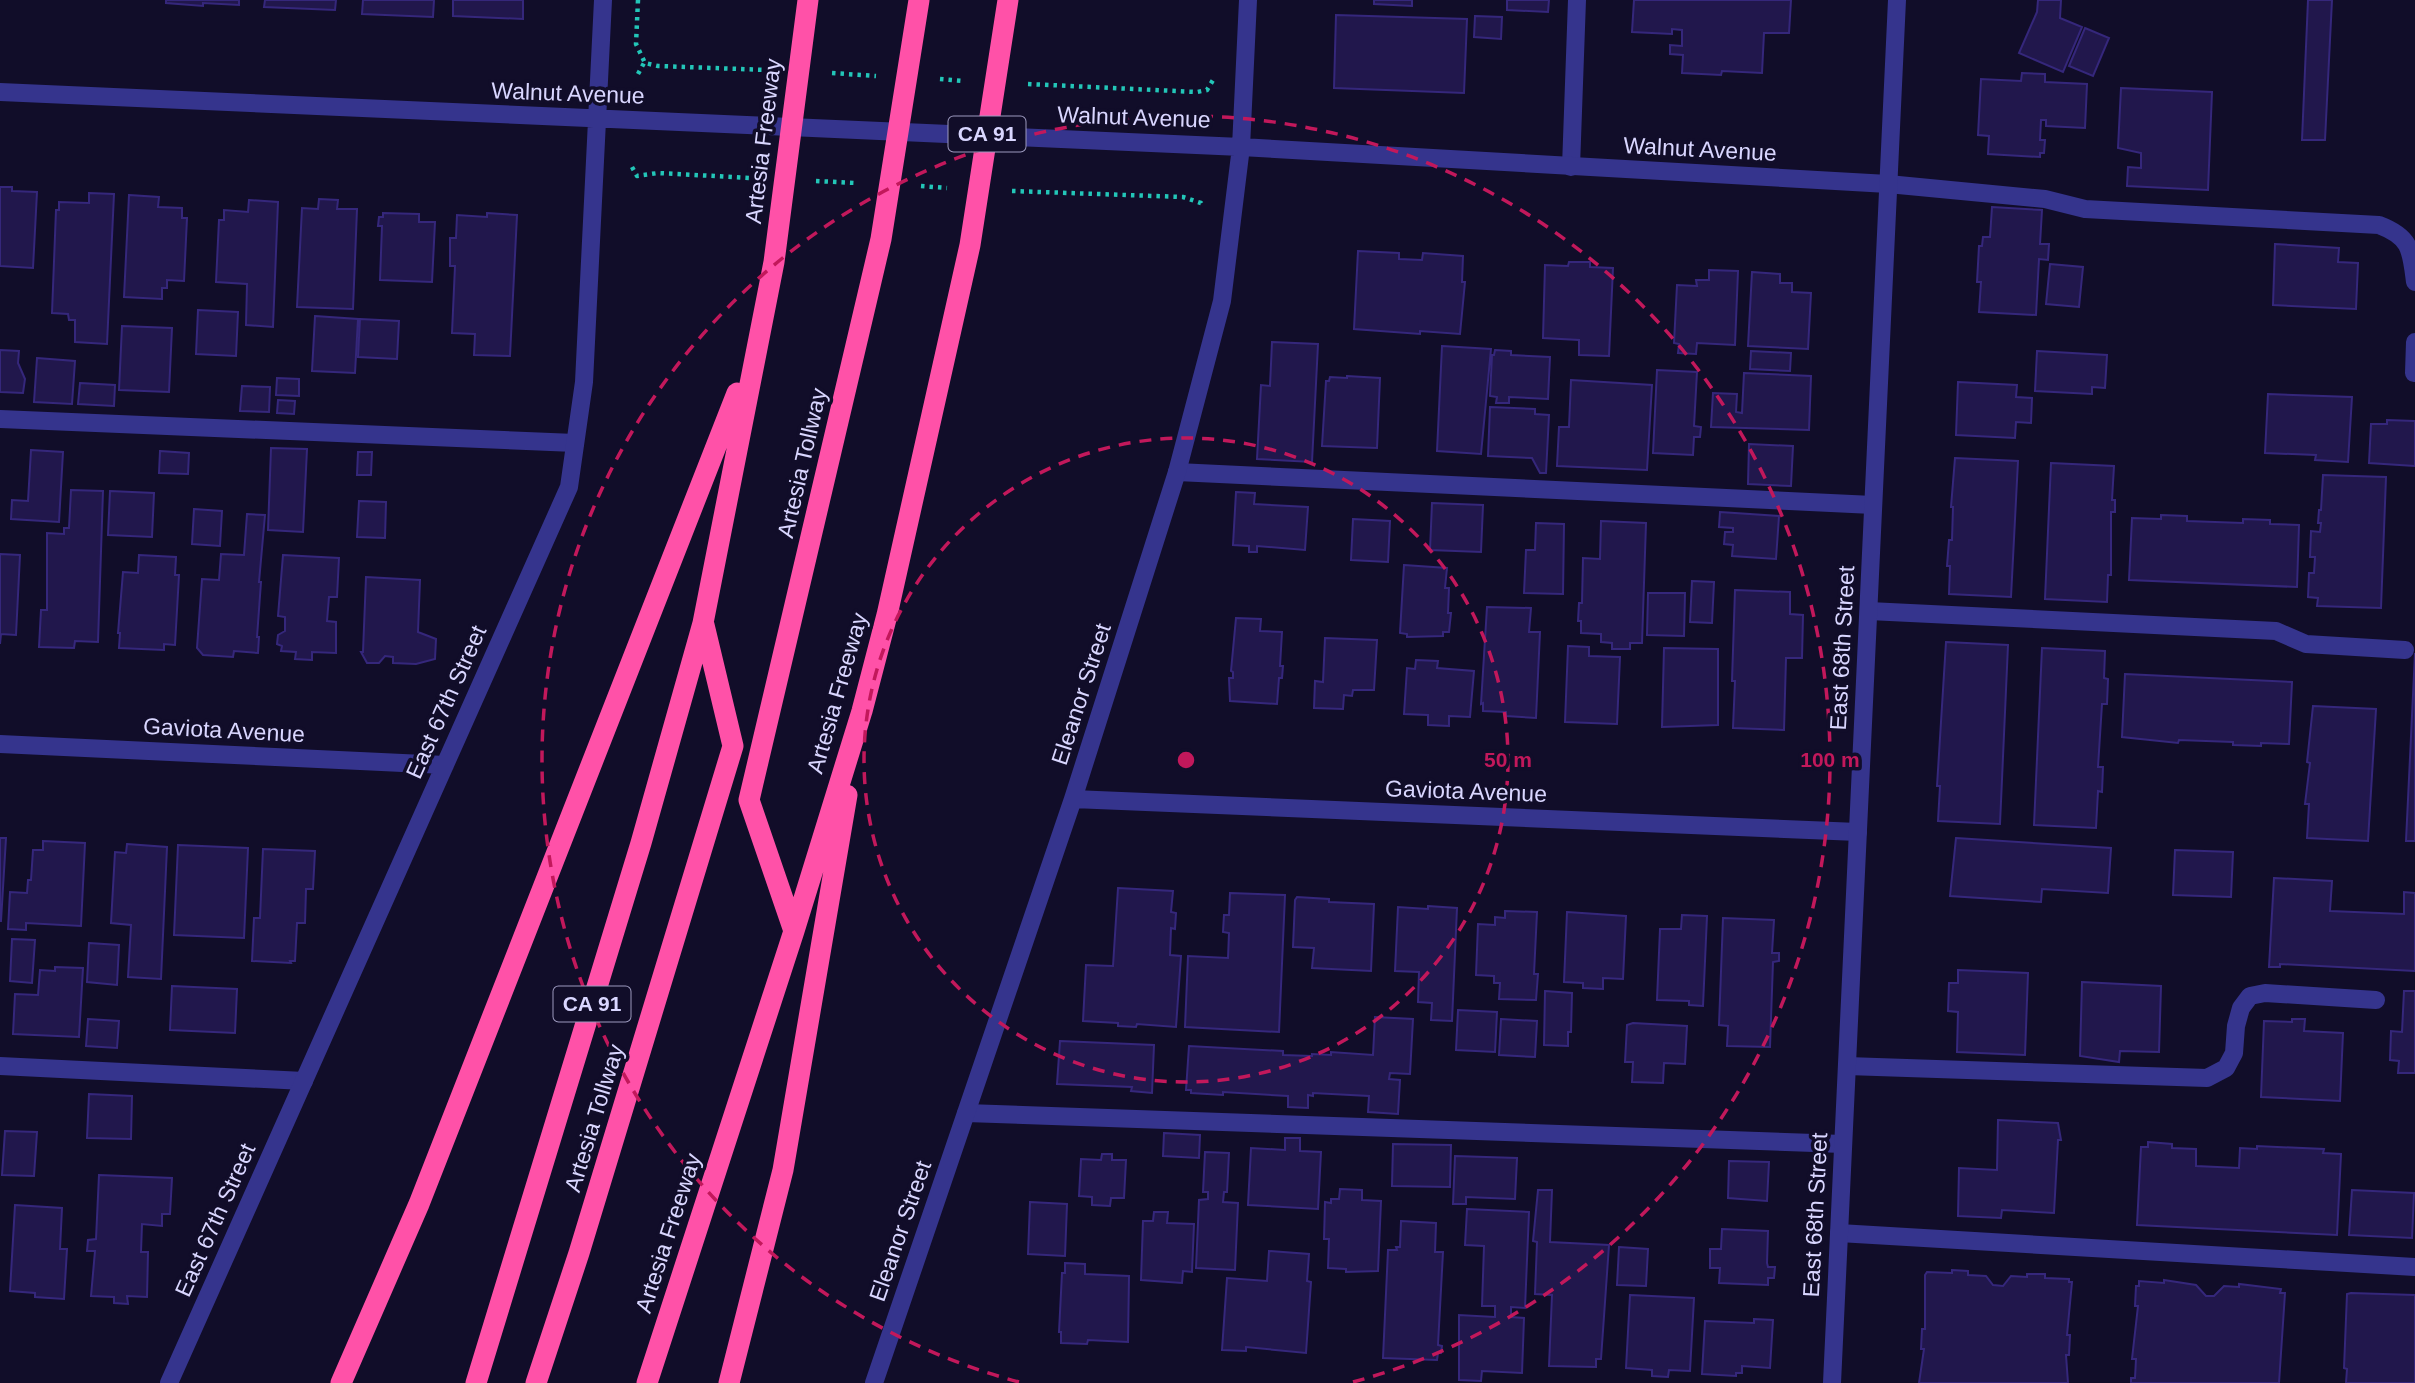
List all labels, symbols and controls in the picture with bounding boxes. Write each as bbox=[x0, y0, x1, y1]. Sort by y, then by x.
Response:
street label: Artesia Freeway bbox=[740, 56, 786, 225]
street label: Walnut Avenue bbox=[491, 77, 645, 109]
street label: Walnut Avenue bbox=[1057, 101, 1211, 133]
road number: CA 91 bbox=[948, 116, 1026, 152]
street label: Walnut Avenue bbox=[1623, 132, 1777, 166]
street label: Artesia Tollway bbox=[772, 385, 832, 540]
street label: East 68th Street bbox=[1825, 564, 1859, 731]
street label: Artesia Freeway bbox=[802, 609, 873, 776]
street label: Eleanor Street bbox=[1046, 619, 1116, 768]
street label: East 67th Street bbox=[401, 621, 492, 783]
street label: Gaviota Avenue bbox=[142, 713, 306, 747]
centre of rings bbox=[1174, 748, 1198, 772]
text: 50 m bbox=[1484, 748, 1532, 771]
text: 100 m bbox=[1800, 748, 1860, 771]
street label: Gaviota Avenue bbox=[1385, 775, 1547, 807]
road number: CA 91 bbox=[554, 986, 630, 1021]
street label: Artesia Tollway bbox=[559, 1041, 629, 1195]
street label: East 68th Street bbox=[1798, 1131, 1832, 1298]
street label: East 67th Street bbox=[170, 1139, 261, 1301]
street label: Artesia Freeway bbox=[630, 1149, 706, 1316]
street label: Eleanor Street bbox=[864, 1157, 936, 1305]

